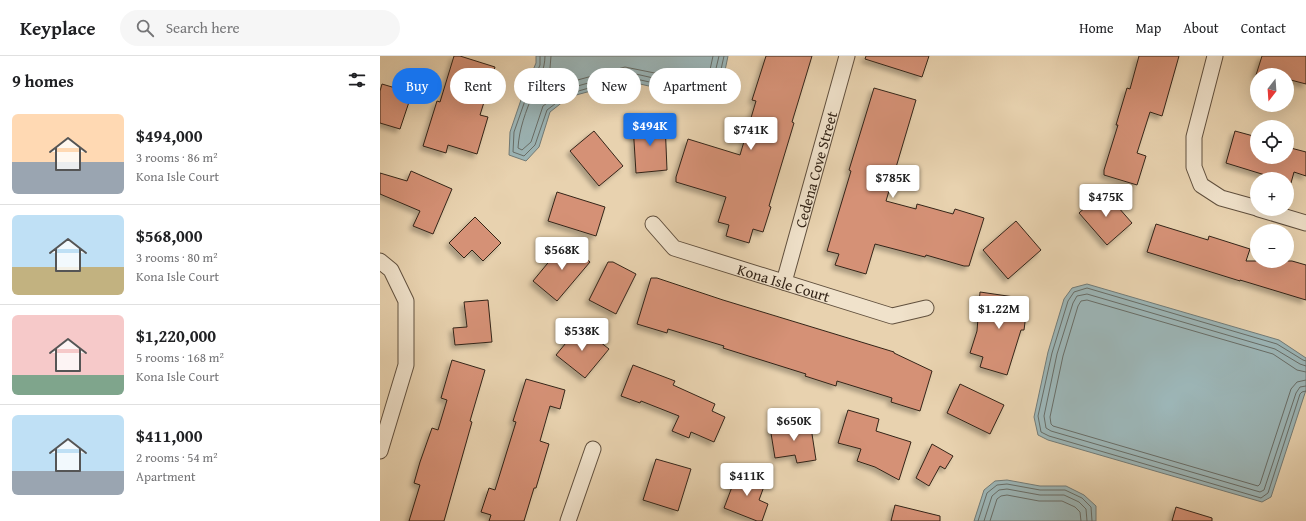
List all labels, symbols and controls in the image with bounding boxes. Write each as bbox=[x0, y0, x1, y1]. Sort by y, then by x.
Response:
search box bbox=[120, 10, 400, 46]
text: Keyplace bbox=[20, 14, 96, 42]
icon: search bbox=[134, 17, 156, 39]
text: Search here bbox=[166, 17, 240, 38]
text: Home bbox=[1079, 18, 1114, 38]
text: Map bbox=[1136, 18, 1161, 38]
text: About bbox=[1183, 18, 1219, 38]
text: Contact bbox=[1241, 18, 1286, 38]
text: 9 homes bbox=[12, 68, 74, 93]
chip: Buy bbox=[392, 68, 442, 104]
chip: Rent bbox=[450, 68, 506, 104]
chip: Filters bbox=[514, 68, 579, 104]
chip: New bbox=[587, 68, 641, 104]
chip: Apartment bbox=[649, 68, 741, 104]
north arrow bbox=[1250, 68, 1294, 112]
map controls bbox=[1250, 68, 1294, 268]
icon: filters bbox=[346, 69, 368, 91]
street label: Cedena Cove Street bbox=[789, 108, 842, 230]
pin: $494K bbox=[622, 113, 678, 147]
text: $494K bbox=[632, 116, 668, 135]
pin: $741K bbox=[723, 117, 779, 151]
text: $741K bbox=[733, 120, 769, 139]
button: locate bbox=[1250, 120, 1294, 164]
text: $494,000 bbox=[136, 123, 202, 148]
icon: home bbox=[44, 130, 92, 178]
text: 3 rooms · 86 m² bbox=[136, 148, 218, 167]
pin: $785K bbox=[865, 165, 921, 199]
text: Kona Isle Court bbox=[136, 167, 219, 186]
text: $785K bbox=[875, 168, 911, 187]
button: + bbox=[1250, 172, 1294, 216]
pin: $475K bbox=[1078, 184, 1134, 218]
text: $475K bbox=[1088, 187, 1124, 206]
text: $568,000 bbox=[136, 223, 202, 248]
button: − bbox=[1250, 224, 1294, 268]
icon: home bbox=[44, 231, 92, 279]
pin: $568K bbox=[534, 237, 590, 271]
text: $568K bbox=[544, 240, 580, 259]
text: 3 rooms · 80 m² bbox=[136, 248, 218, 267]
street label: Kona Isle Court bbox=[735, 258, 834, 307]
text: Kona Isle Court bbox=[136, 267, 219, 286]
pin: $1.22M bbox=[966, 296, 1032, 330]
text: $1.22M bbox=[978, 299, 1020, 318]
pin: $538K bbox=[554, 318, 610, 352]
text: $538K bbox=[564, 321, 600, 340]
text: $1,220,000 bbox=[136, 323, 216, 348]
icon: home bbox=[44, 331, 92, 379]
text: 5 rooms · 168 m² bbox=[136, 348, 224, 367]
text: Kona Isle Court bbox=[136, 367, 219, 386]
pin: $650K bbox=[766, 408, 822, 442]
text: $650K bbox=[776, 411, 812, 430]
text: $411,000 bbox=[136, 423, 202, 448]
icon: home bbox=[44, 431, 92, 479]
text: 2 rooms · 54 m² bbox=[136, 448, 218, 467]
pin: $411K bbox=[719, 463, 775, 497]
text: $411K bbox=[729, 466, 765, 485]
text: Apartment bbox=[136, 467, 196, 486]

